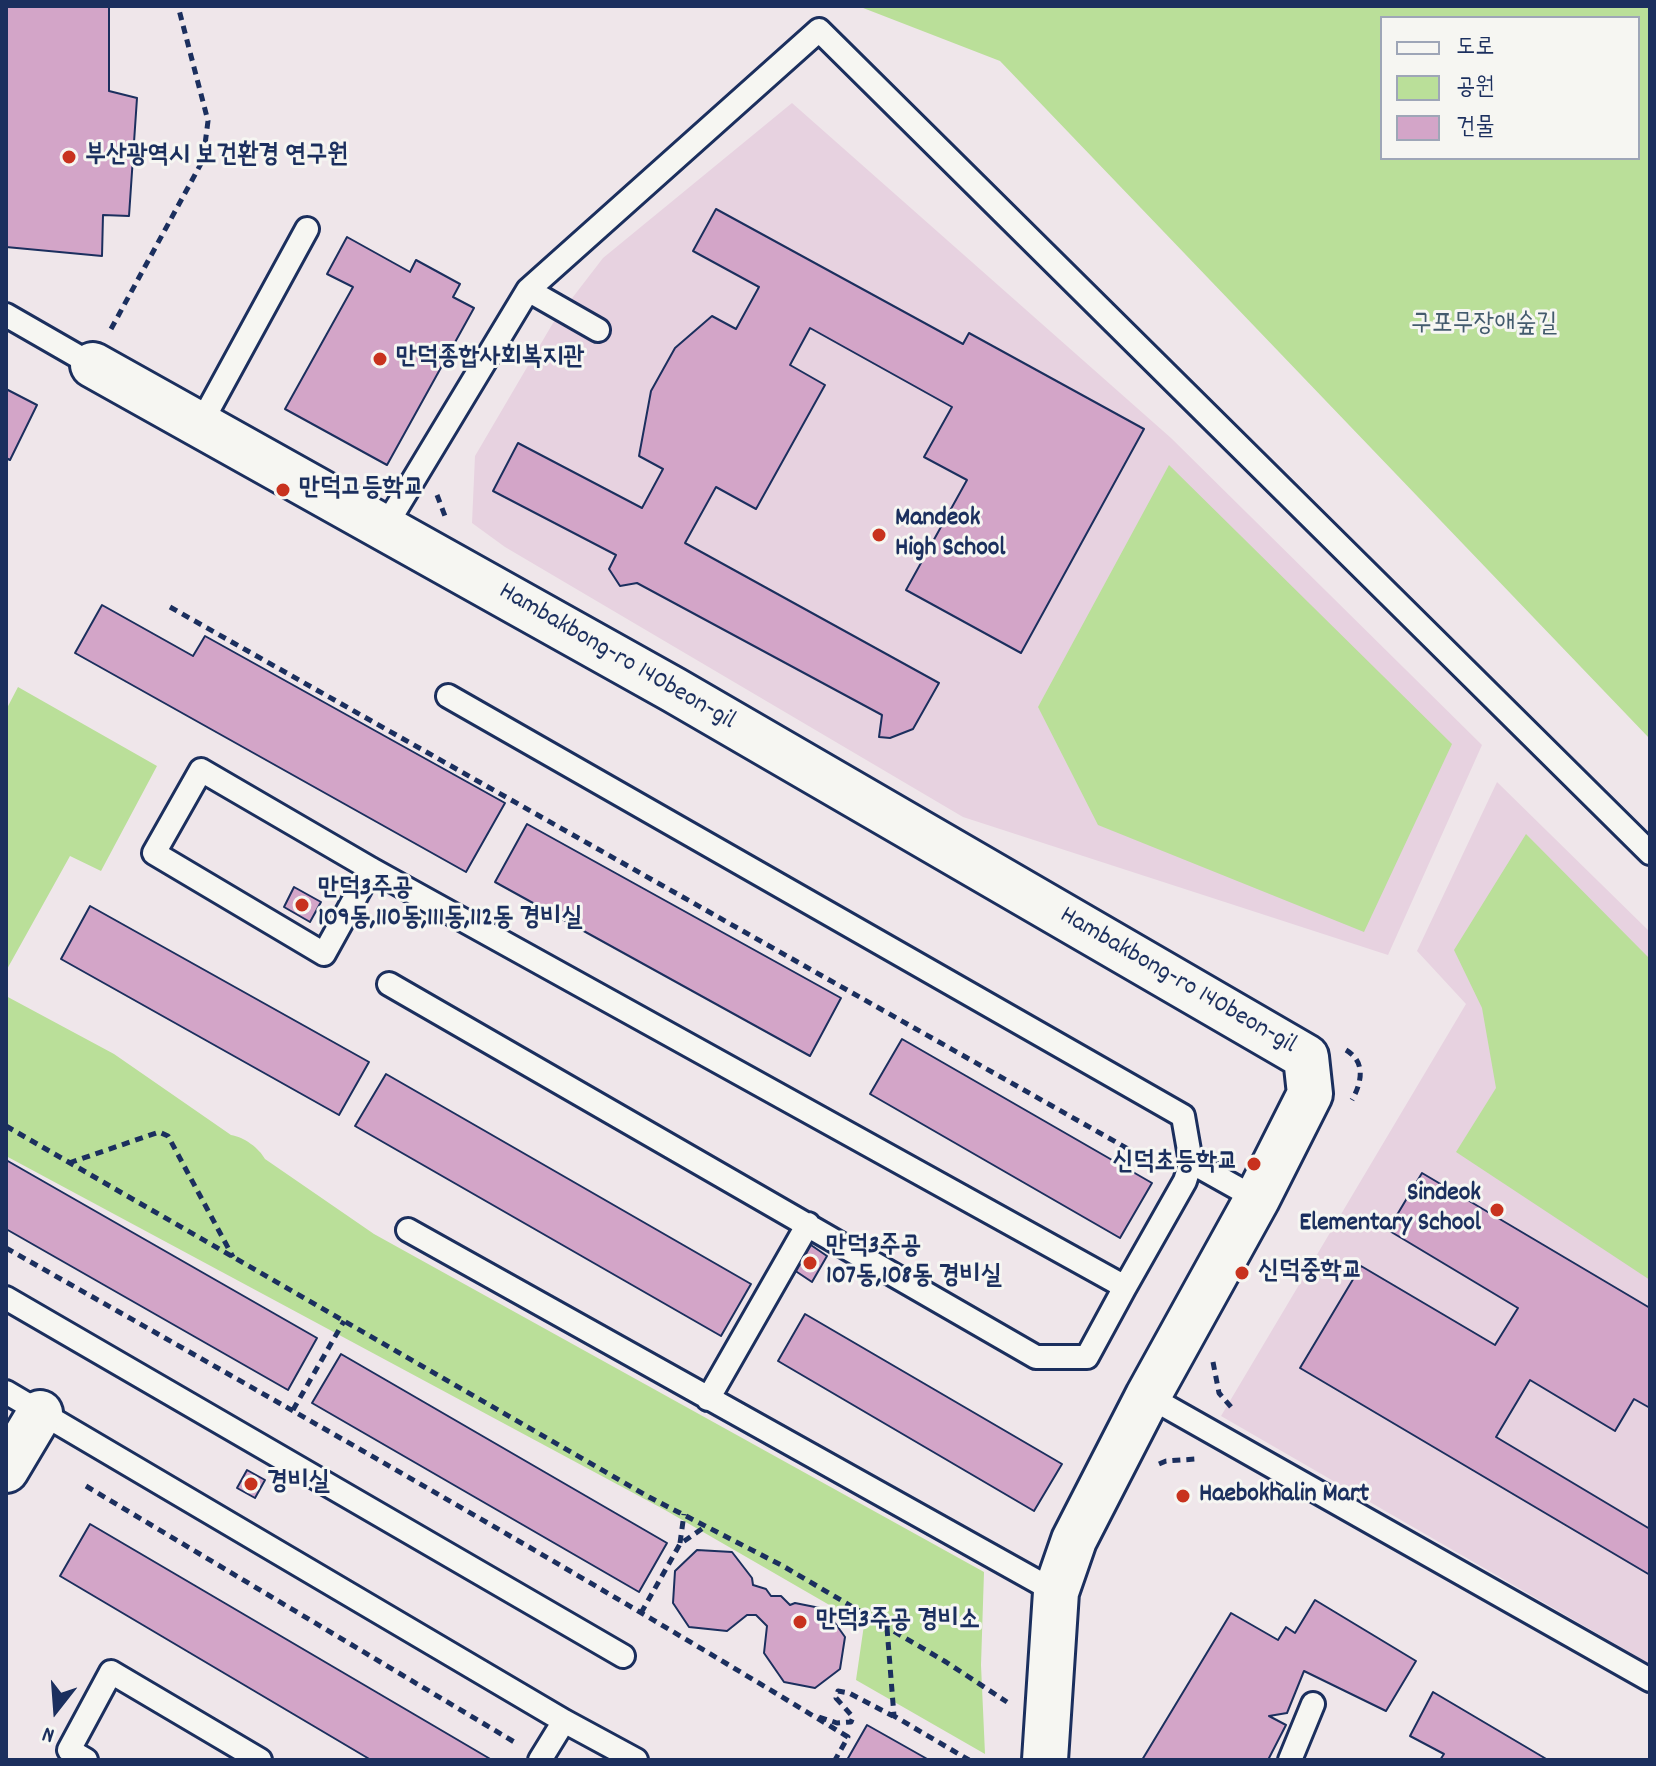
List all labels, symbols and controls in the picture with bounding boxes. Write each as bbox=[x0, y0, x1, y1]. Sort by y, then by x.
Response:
legend bbox=[1380, 16, 1640, 160]
text: 도로 bbox=[1456, 31, 1495, 65]
text: 공원 bbox=[1456, 71, 1495, 105]
text: 건물 bbox=[1456, 111, 1495, 145]
place label: 부산광역시 보건환경 연구원 bbox=[85, 141, 348, 173]
marker: 부산광역시 보건환경 연구원 bbox=[60, 148, 78, 166]
park label: 구포무장애숲길 bbox=[1411, 310, 1557, 342]
place label: 만덕종합사회복지관 bbox=[396, 343, 584, 375]
marker: 만덕종합사회복지관 bbox=[371, 350, 389, 368]
place label: 만덕고등학교 bbox=[299, 474, 425, 506]
marker: 만덕고등학교 bbox=[274, 481, 292, 499]
place label: Mandeok High School bbox=[895, 504, 1005, 566]
marker: Mandeok High School bbox=[870, 526, 888, 544]
street label: Hambakbong-ro 140beon-gil bbox=[492, 578, 740, 738]
place label: 만덕3주공 109동,110동,111동,112동 경비실 bbox=[318, 874, 582, 936]
marker: 만덕3주공 109동,110동,111동,112동 경비실 bbox=[293, 896, 311, 914]
street label: Hambakbong-ro 140beon-gil bbox=[1053, 902, 1301, 1062]
place label: 신덕초등학교 bbox=[1112, 1148, 1238, 1180]
marker: 신덕초등학교 bbox=[1245, 1155, 1263, 1173]
place label: Sindeok Elementary School bbox=[1299, 1179, 1481, 1240]
marker: Sindeok Elementary School bbox=[1488, 1201, 1506, 1219]
place label: 만덕3주공 107동,108동 경비실 bbox=[826, 1232, 1002, 1294]
marker: 만덕3주공 107동,108동 경비실 bbox=[801, 1254, 819, 1272]
place label: 신덕중학교 bbox=[1258, 1257, 1363, 1289]
marker: 신덕중학교 bbox=[1233, 1264, 1251, 1282]
place label: 경비실 bbox=[267, 1468, 330, 1500]
marker: 경비실 bbox=[242, 1475, 260, 1493]
place label: Haebokhalin Mart bbox=[1199, 1480, 1369, 1512]
marker: Haebokhalin Mart bbox=[1174, 1487, 1192, 1505]
place label: 만덕3주공 경비소 bbox=[816, 1606, 980, 1638]
marker: 만덕3주공 경비소 bbox=[791, 1613, 809, 1631]
north arrow bbox=[16, 1670, 96, 1750]
text: N bbox=[39, 1717, 59, 1750]

